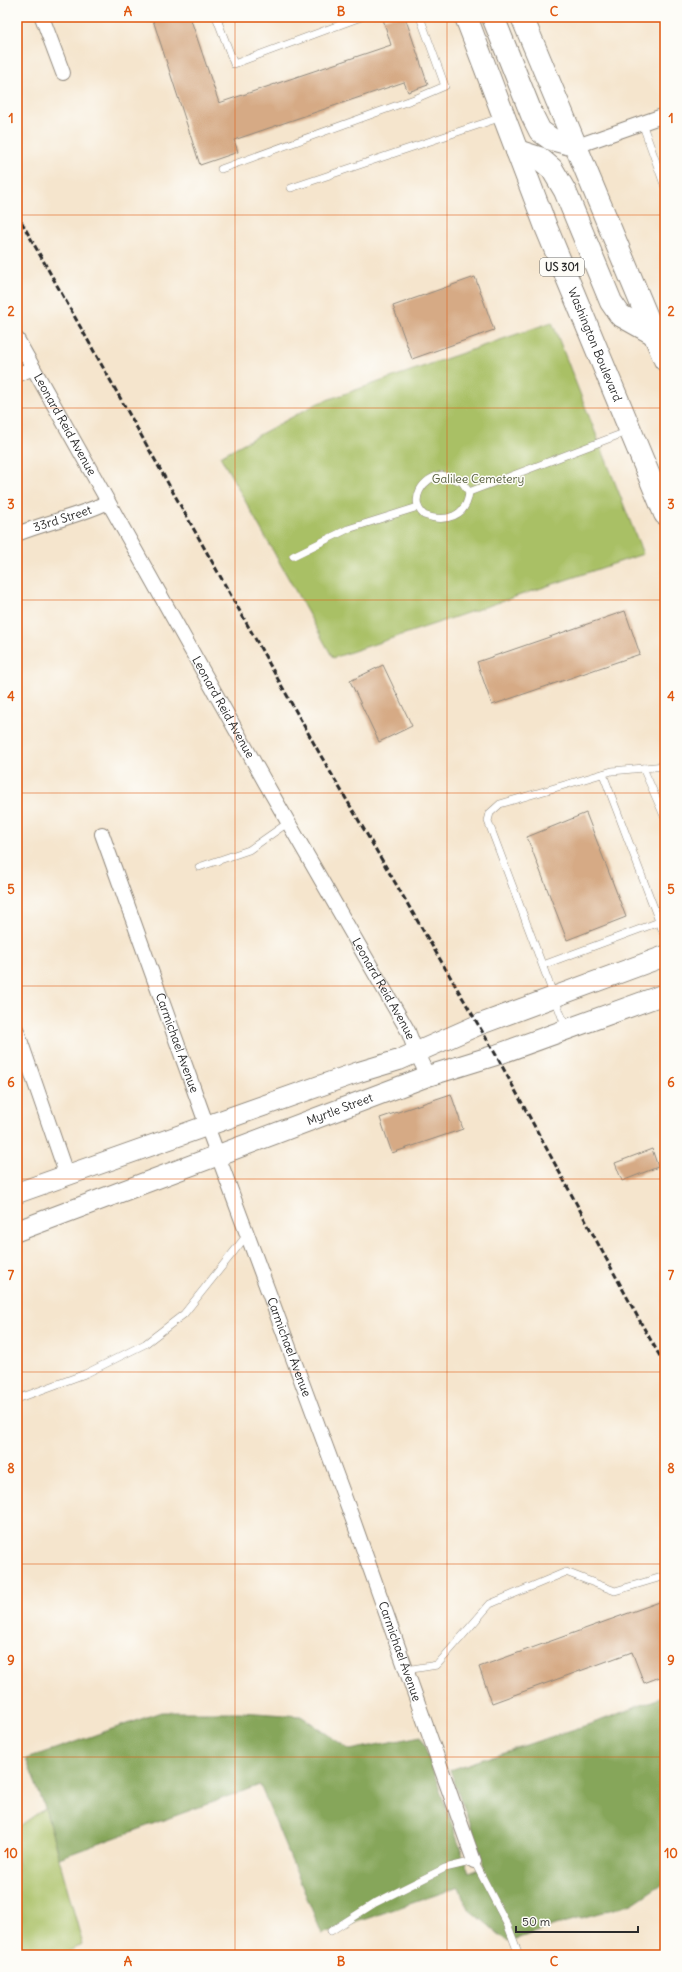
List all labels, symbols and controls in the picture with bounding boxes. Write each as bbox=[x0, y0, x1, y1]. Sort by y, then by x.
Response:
text: A bbox=[124, 3, 133, 20]
text: B bbox=[337, 3, 346, 20]
text: C bbox=[550, 3, 559, 20]
text: 1 bbox=[8, 110, 14, 127]
text: 1 bbox=[668, 110, 674, 127]
road number: US 301 bbox=[540, 258, 584, 276]
street label: Washington Boulevard bbox=[565, 285, 626, 404]
text: 2 bbox=[7, 303, 15, 320]
text: 2 bbox=[667, 303, 675, 320]
street label: Leonard Reid Avenue bbox=[31, 371, 100, 478]
park label: Galilee Cemetery bbox=[432, 471, 524, 486]
text: 3 bbox=[7, 496, 15, 513]
text: 3 bbox=[667, 496, 675, 513]
street label: 33rd Street bbox=[31, 502, 94, 535]
street label: Leonard Reid Avenue bbox=[189, 653, 258, 761]
text: 4 bbox=[7, 688, 15, 705]
text: 4 bbox=[667, 688, 675, 705]
text: 5 bbox=[7, 881, 15, 898]
text: 5 bbox=[667, 881, 675, 898]
street label: Leonard Reid Avenue bbox=[349, 935, 418, 1041]
street label: Carmichael Avenue bbox=[153, 991, 202, 1095]
text: 6 bbox=[7, 1074, 15, 1091]
text: 6 bbox=[667, 1074, 675, 1091]
street label: Myrtle Street bbox=[304, 1090, 375, 1128]
text: 7 bbox=[8, 1267, 15, 1284]
text: 7 bbox=[668, 1267, 675, 1284]
street label: Carmichael Avenue bbox=[264, 1295, 315, 1399]
text: 8 bbox=[7, 1460, 15, 1477]
text: 8 bbox=[667, 1460, 675, 1477]
street label: Carmichael Avenue bbox=[376, 1599, 425, 1703]
text: 9 bbox=[7, 1652, 15, 1669]
text: 9 bbox=[667, 1652, 675, 1669]
text: 10 bbox=[4, 1845, 18, 1862]
text: 10 bbox=[664, 1845, 678, 1862]
scale bar bbox=[516, 1908, 638, 1934]
text: 50 m bbox=[522, 1914, 551, 1929]
text: A bbox=[124, 1953, 133, 1970]
text: B bbox=[337, 1953, 346, 1970]
text: C bbox=[550, 1953, 559, 1970]

